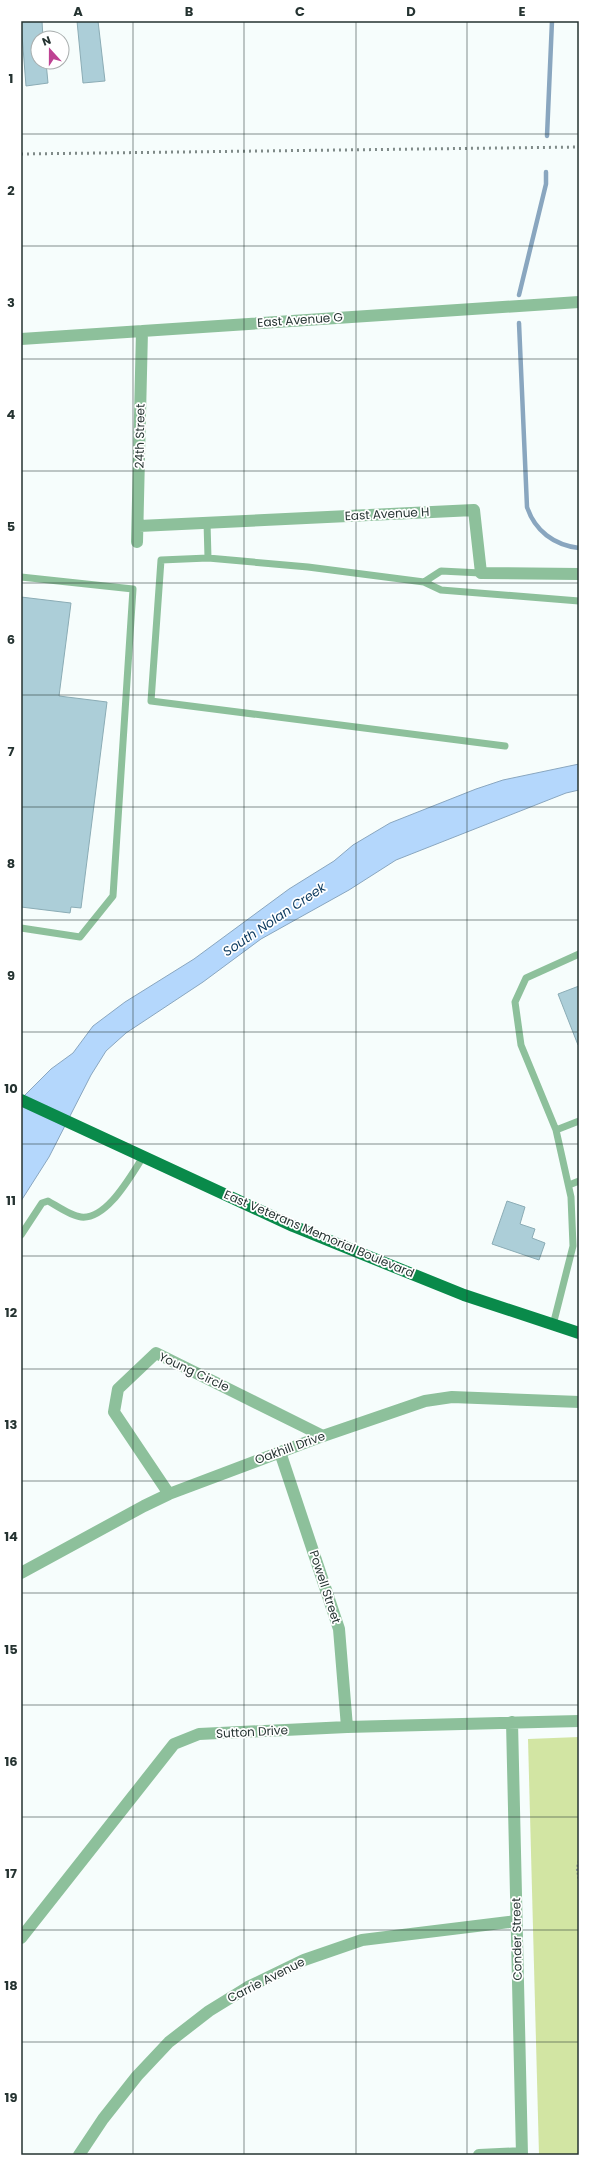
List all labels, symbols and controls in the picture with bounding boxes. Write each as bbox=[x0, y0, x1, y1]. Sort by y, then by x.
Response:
text: A bbox=[73, 2, 83, 21]
text: B bbox=[185, 2, 194, 21]
text: C bbox=[295, 2, 305, 21]
text: D bbox=[406, 2, 416, 21]
text: E bbox=[518, 2, 526, 21]
north arrow bbox=[30, 30, 70, 70]
text: N bbox=[40, 32, 53, 50]
text: 1 bbox=[9, 69, 13, 88]
text: 2 bbox=[7, 181, 15, 200]
text: 3 bbox=[7, 293, 15, 312]
street label: East Avenue G bbox=[257, 308, 343, 331]
street label: 24th Street bbox=[130, 403, 149, 469]
text: 4 bbox=[7, 405, 16, 424]
street label: East Avenue H bbox=[344, 503, 430, 524]
text: 5 bbox=[7, 517, 15, 536]
text: 6 bbox=[7, 630, 15, 649]
text: 7 bbox=[8, 742, 15, 761]
text: 8 bbox=[7, 854, 15, 873]
water label: South Nolan Creek bbox=[219, 877, 331, 961]
text: 9 bbox=[7, 966, 15, 985]
text: 10 bbox=[4, 1079, 18, 1098]
street label: East Veterans Memorial Boulevard bbox=[221, 1186, 417, 1281]
text: 11 bbox=[6, 1191, 16, 1210]
text: 12 bbox=[5, 1303, 18, 1322]
street label: Young Circle bbox=[156, 1348, 232, 1395]
text: 13 bbox=[5, 1415, 18, 1434]
street label: Oakhill Drive bbox=[252, 1427, 327, 1468]
text: 14 bbox=[4, 1527, 18, 1546]
street label: Powell Street bbox=[306, 1548, 345, 1626]
text: 15 bbox=[4, 1640, 18, 1659]
street label: Sutton Drive bbox=[216, 1721, 288, 1742]
text: 16 bbox=[4, 1752, 18, 1771]
text: 17 bbox=[5, 1864, 17, 1883]
street label: Conder Street bbox=[507, 1897, 526, 1981]
street label: Carrie Avenue bbox=[224, 1953, 307, 2006]
text: 18 bbox=[4, 1976, 18, 1995]
text: 19 bbox=[5, 2088, 17, 2107]

